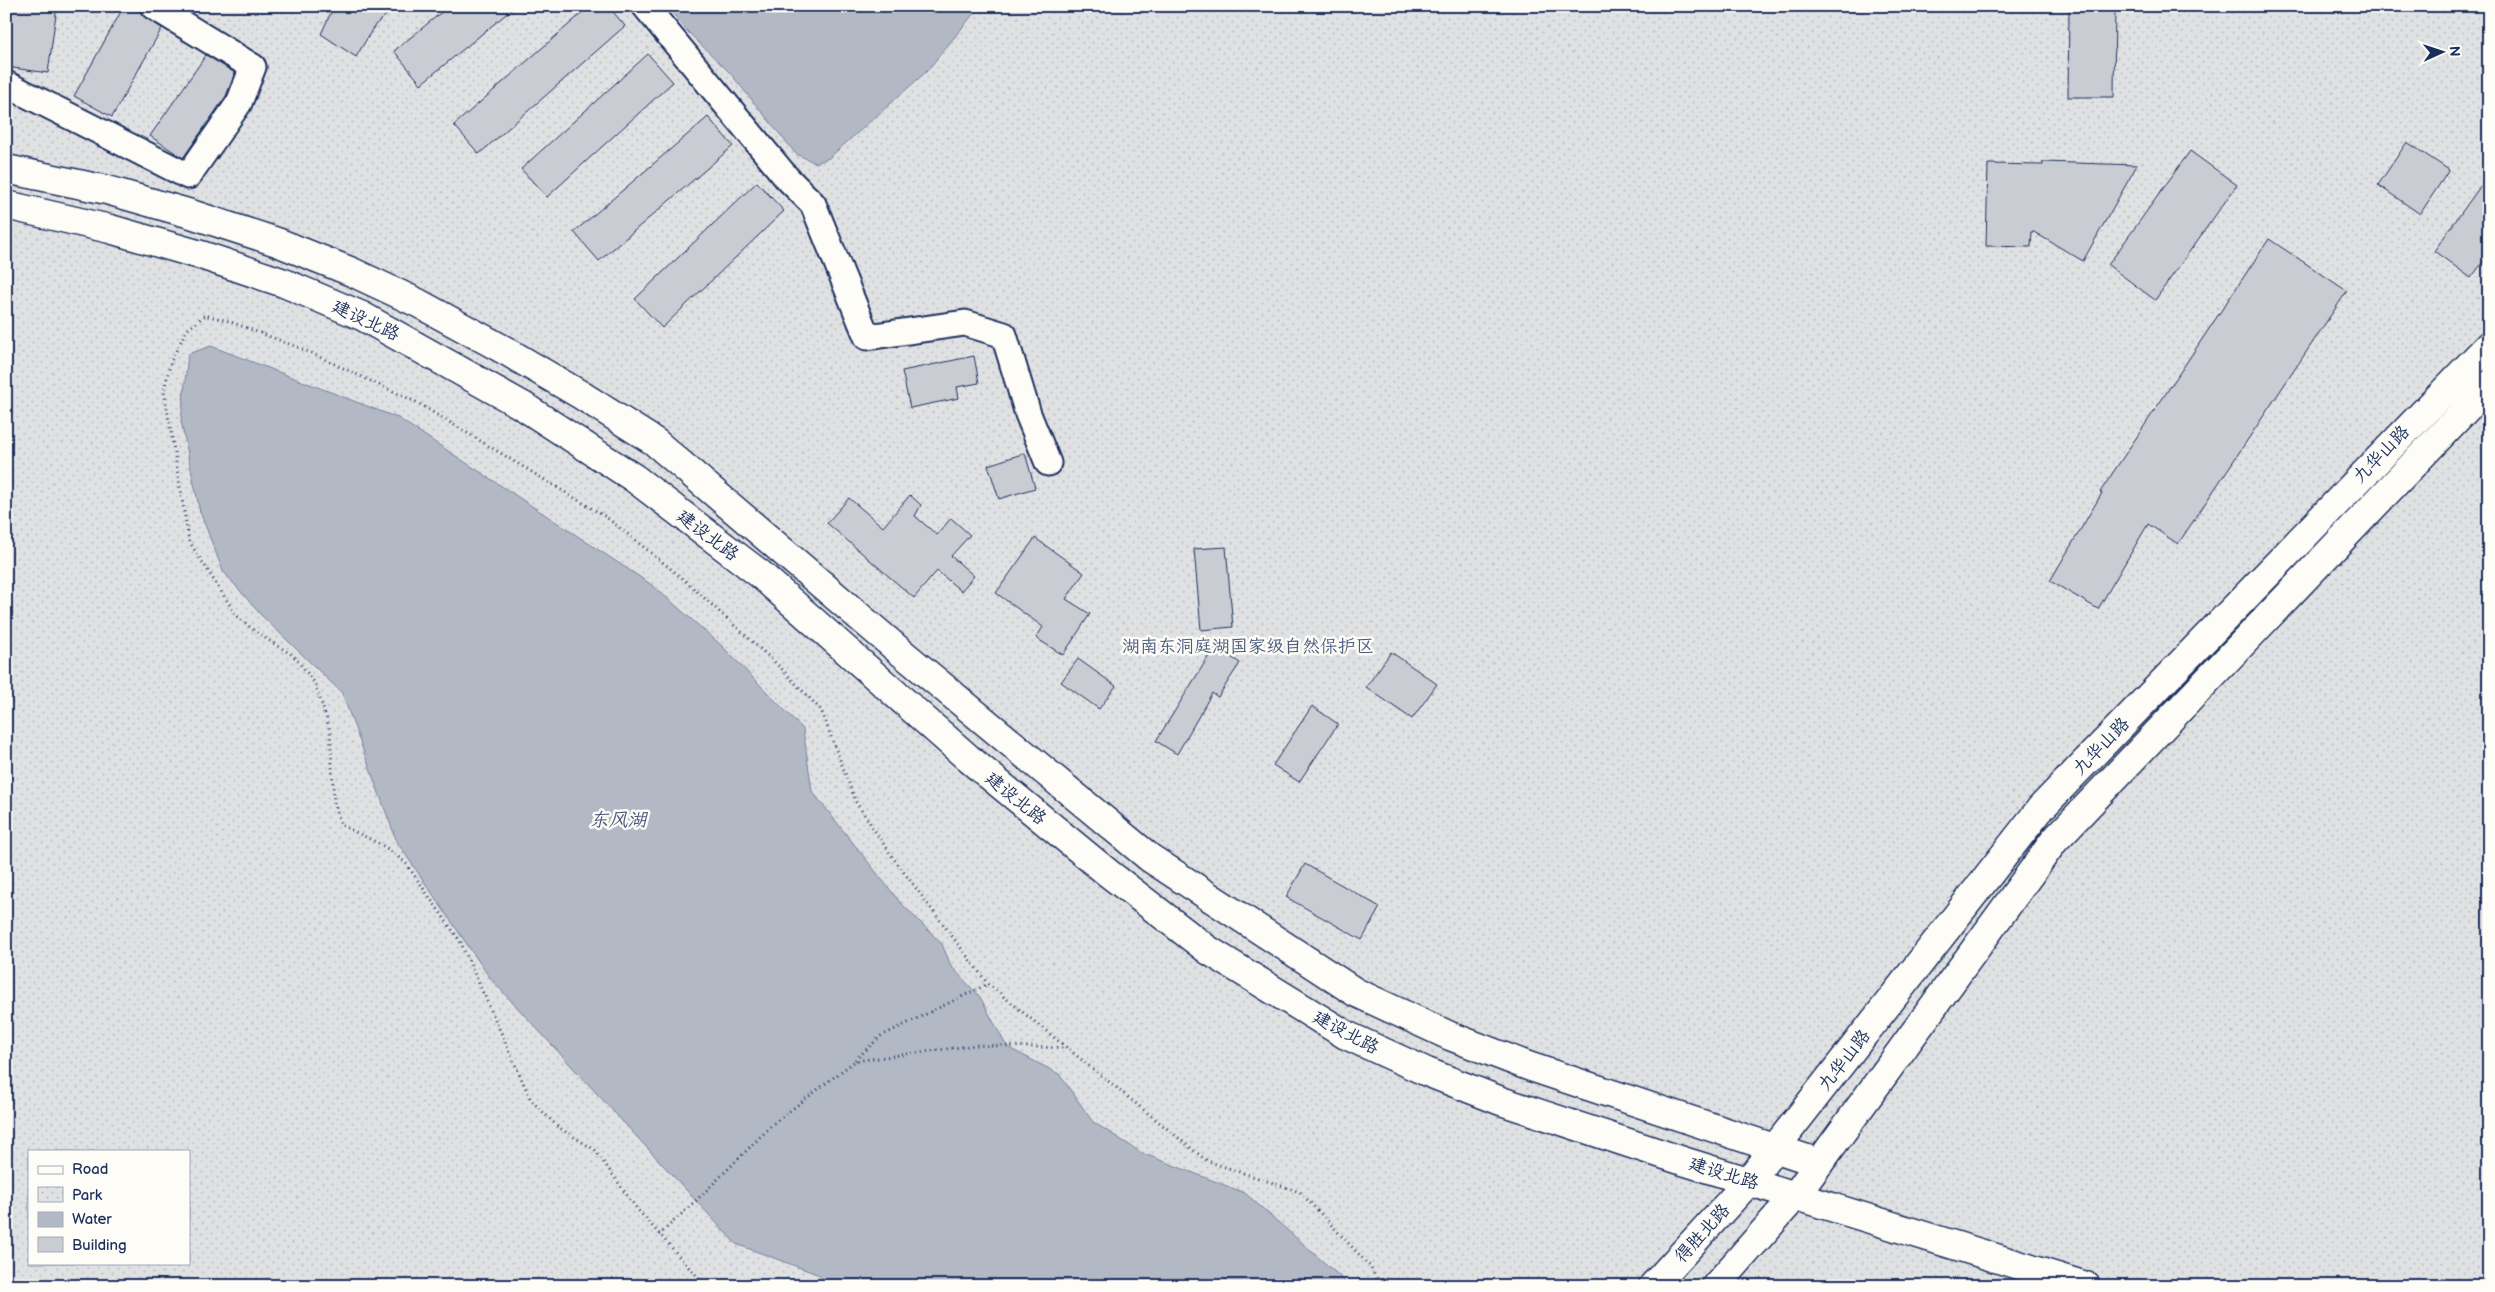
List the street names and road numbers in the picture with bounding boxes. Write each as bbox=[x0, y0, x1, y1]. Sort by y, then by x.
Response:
street label: 建设北路 bbox=[329, 296, 403, 345]
street label: 九华山路 bbox=[2349, 421, 2414, 488]
street label: 建设北路 bbox=[673, 505, 743, 565]
street label: 九华山路 bbox=[2069, 713, 2134, 780]
street label: 建设北路 bbox=[981, 768, 1050, 829]
street label: 建设北路 bbox=[1309, 1006, 1382, 1059]
street label: 九华山路 bbox=[1814, 1025, 1875, 1095]
street label: 建设北路 bbox=[1686, 1153, 1761, 1194]
street label: 得胜北路 bbox=[1670, 1200, 1734, 1267]

